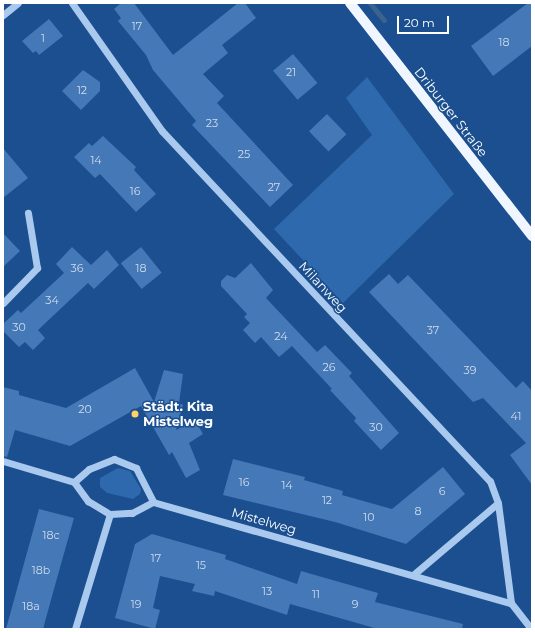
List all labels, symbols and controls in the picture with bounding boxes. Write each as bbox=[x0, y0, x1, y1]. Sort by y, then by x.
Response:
scale bar bbox=[399, 8, 451, 34]
text: 20 m bbox=[404, 15, 435, 30]
house number: 17 bbox=[132, 19, 142, 33]
house number: 1 bbox=[41, 31, 45, 45]
house number: 18 bbox=[499, 35, 509, 49]
street label: Driburger Straße bbox=[411, 64, 491, 160]
house number: 21 bbox=[286, 65, 296, 79]
house number: 12 bbox=[77, 83, 87, 97]
house number: 23 bbox=[206, 116, 218, 130]
house number: 25 bbox=[238, 147, 250, 161]
house number: 14 bbox=[90, 153, 102, 167]
house number: 27 bbox=[268, 180, 280, 194]
house number: 16 bbox=[130, 184, 140, 198]
street label: Milanweg bbox=[296, 258, 350, 316]
house number: 36 bbox=[71, 261, 83, 275]
house number: 18 bbox=[136, 261, 146, 275]
house number: 34 bbox=[45, 293, 59, 307]
house number: 30 bbox=[12, 320, 26, 334]
house number: 37 bbox=[427, 323, 439, 337]
house number: 24 bbox=[274, 329, 288, 343]
house number: 26 bbox=[323, 360, 335, 374]
house number: 39 bbox=[464, 363, 476, 377]
place label: Städt. Kita Mistelweg bbox=[143, 399, 214, 430]
house number: 20 bbox=[78, 402, 92, 416]
marker: Städt. Kita Mistelweg bbox=[130, 409, 140, 419]
house number: 41 bbox=[511, 409, 521, 423]
house number: 30 bbox=[369, 420, 383, 434]
house number: 16 bbox=[239, 475, 249, 489]
house number: 14 bbox=[281, 478, 293, 492]
house number: 6 bbox=[439, 484, 445, 498]
house number: 12 bbox=[322, 493, 332, 507]
street label: Mistelweg bbox=[230, 504, 298, 538]
house number: 8 bbox=[414, 504, 422, 518]
house number: 10 bbox=[363, 510, 375, 524]
house number: 18c bbox=[42, 528, 60, 542]
house number: 17 bbox=[151, 551, 161, 565]
house number: 15 bbox=[196, 558, 206, 572]
house number: 18b bbox=[32, 563, 50, 577]
house number: 13 bbox=[262, 584, 272, 598]
house number: 11 bbox=[312, 587, 320, 601]
house number: 19 bbox=[131, 597, 141, 611]
house number: 9 bbox=[352, 597, 358, 611]
house number: 18a bbox=[22, 599, 40, 613]

